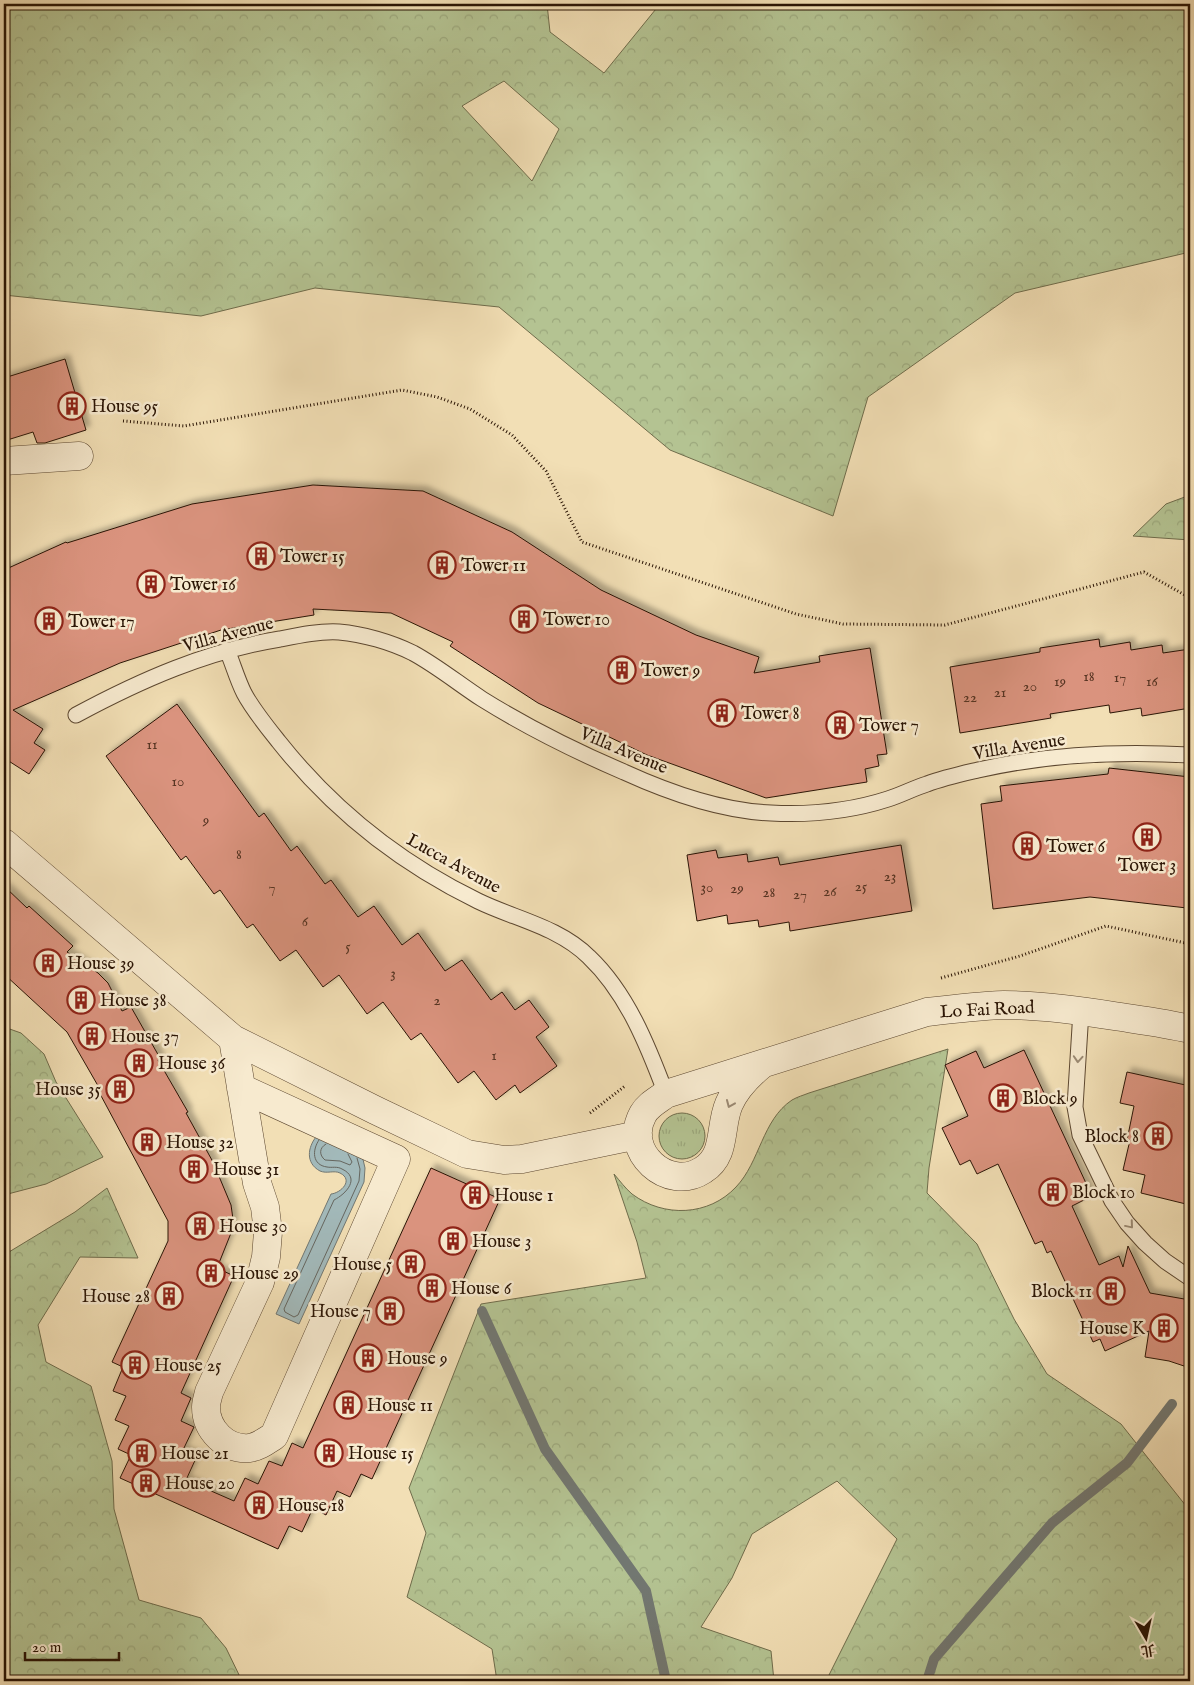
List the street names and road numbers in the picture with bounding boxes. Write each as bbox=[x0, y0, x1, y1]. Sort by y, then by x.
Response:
street label: Villa Avenue bbox=[179, 612, 276, 659]
street label: Villa Avenue bbox=[575, 722, 671, 780]
street label: Villa Avenue bbox=[970, 729, 1067, 766]
street label: Lucca Avenue bbox=[402, 829, 504, 900]
street label: Lo Fai Road bbox=[939, 997, 1035, 1024]

